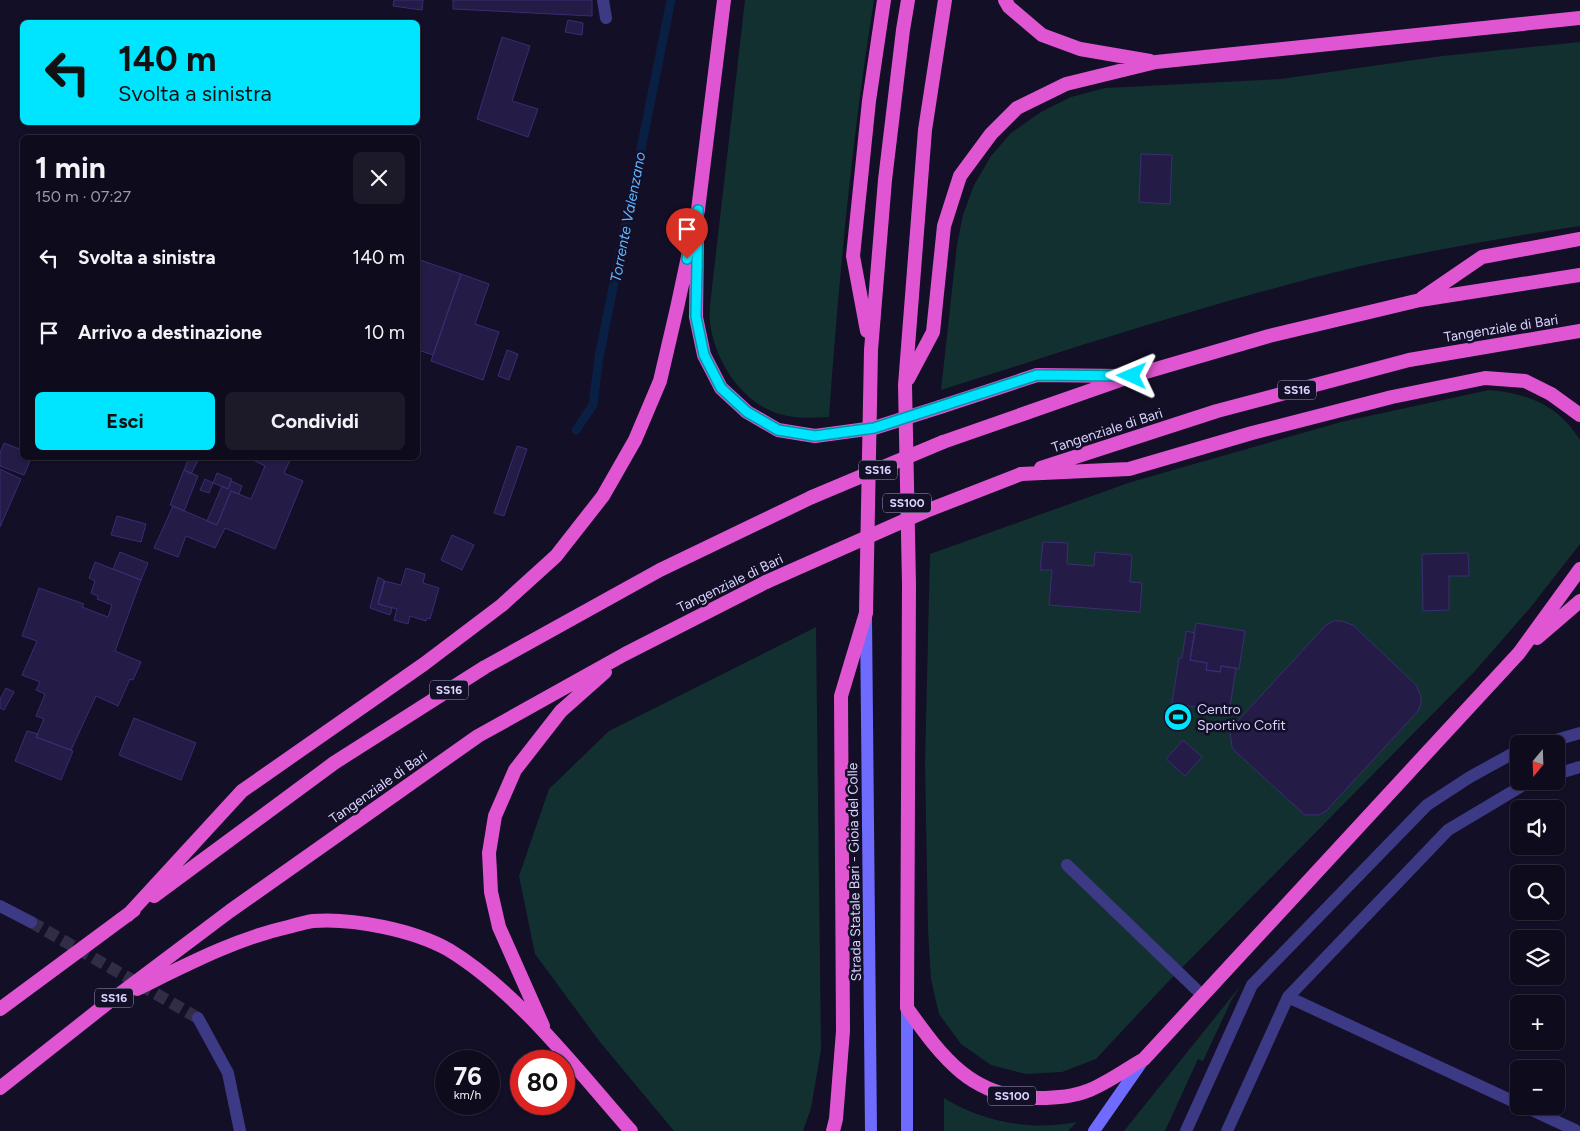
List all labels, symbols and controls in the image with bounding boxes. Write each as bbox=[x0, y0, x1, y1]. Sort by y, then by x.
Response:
text: 140 m bbox=[118, 38, 216, 80]
icon: left bbox=[35, 40, 100, 105]
text: Svolta a sinistra bbox=[118, 80, 272, 107]
text: 1 min bbox=[35, 149, 106, 186]
water label: Torrente Valenzano bbox=[607, 150, 650, 284]
button: close bbox=[353, 152, 405, 204]
text: 150 m · 07:27 bbox=[35, 187, 131, 206]
pin bbox=[666, 208, 708, 259]
icon: arrive bbox=[673, 215, 701, 243]
icon: left bbox=[35, 244, 63, 272]
text: Svolta a sinistra bbox=[78, 246, 216, 269]
text: 140 m bbox=[352, 246, 405, 269]
street label: Tangenziale di Bari bbox=[1443, 311, 1559, 346]
icon: arrive bbox=[35, 319, 63, 347]
text: Arrivo a destinazione bbox=[78, 321, 262, 344]
text: 10 m bbox=[364, 321, 405, 344]
position arrow bbox=[1105, 349, 1157, 401]
road number: SS16 bbox=[1278, 380, 1316, 400]
button: Esci bbox=[35, 392, 215, 450]
button: Condividi bbox=[225, 392, 405, 450]
street label: Tangenziale di Bari bbox=[1050, 405, 1165, 456]
road number: SS16 bbox=[859, 460, 897, 480]
road number: SS100 bbox=[883, 493, 931, 512]
street label: Tangenziale di Bari bbox=[675, 550, 786, 616]
road number: SS16 bbox=[430, 680, 468, 700]
place label: Centro Sportivo Cofit bbox=[1197, 701, 1286, 734]
sports icon: Centro Sportivo Cofit bbox=[1163, 702, 1193, 732]
north arrow bbox=[1510, 735, 1565, 790]
map controls bbox=[1510, 735, 1565, 1115]
street label: Tangenziale di Bari bbox=[326, 747, 430, 828]
street label: Strada Statale Bari - Gioia del Colle bbox=[844, 762, 865, 982]
button: sound bbox=[1510, 800, 1565, 855]
button: search bbox=[1510, 865, 1565, 920]
button: layers bbox=[1510, 930, 1565, 985]
road number: SS16 bbox=[95, 988, 133, 1008]
button: + bbox=[1510, 995, 1565, 1050]
speed limit sign: 80 bbox=[510, 1050, 575, 1115]
button: − bbox=[1510, 1060, 1565, 1115]
text: 76 bbox=[453, 1061, 482, 1091]
road number: SS100 bbox=[988, 1086, 1036, 1106]
text: km/h bbox=[454, 1088, 481, 1102]

